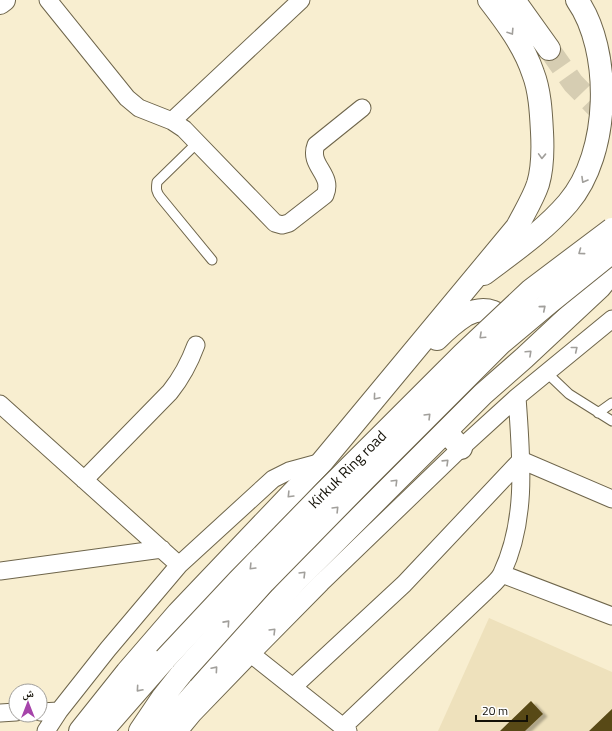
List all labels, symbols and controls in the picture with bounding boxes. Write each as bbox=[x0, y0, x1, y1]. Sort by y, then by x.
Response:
one-way arrow bbox=[506, 28, 514, 35]
one-way arrow bbox=[538, 153, 547, 159]
one-way arrow bbox=[581, 176, 588, 183]
one-way arrow bbox=[578, 247, 585, 254]
one-way arrow bbox=[538, 306, 545, 313]
one-way arrow bbox=[479, 331, 487, 339]
one-way arrow bbox=[571, 347, 578, 354]
one-way arrow bbox=[524, 350, 532, 358]
one-way arrow bbox=[373, 393, 380, 400]
one-way arrow bbox=[423, 413, 431, 421]
street label: Kirkuk Ring road bbox=[303, 425, 392, 514]
one-way arrow bbox=[441, 460, 449, 467]
one-way arrow bbox=[390, 479, 398, 487]
one-way arrow bbox=[287, 490, 295, 498]
one-way arrow bbox=[331, 506, 339, 514]
one-way arrow bbox=[249, 562, 257, 570]
one-way arrow bbox=[298, 571, 306, 579]
one-way arrow bbox=[223, 620, 230, 628]
one-way arrow bbox=[268, 628, 276, 636]
one-way arrow bbox=[210, 667, 217, 674]
north arrow bbox=[8, 683, 48, 723]
one-way arrow bbox=[137, 684, 144, 691]
text: ش bbox=[22, 685, 34, 701]
scale bar bbox=[476, 697, 527, 723]
text: 20 m bbox=[482, 701, 508, 720]

